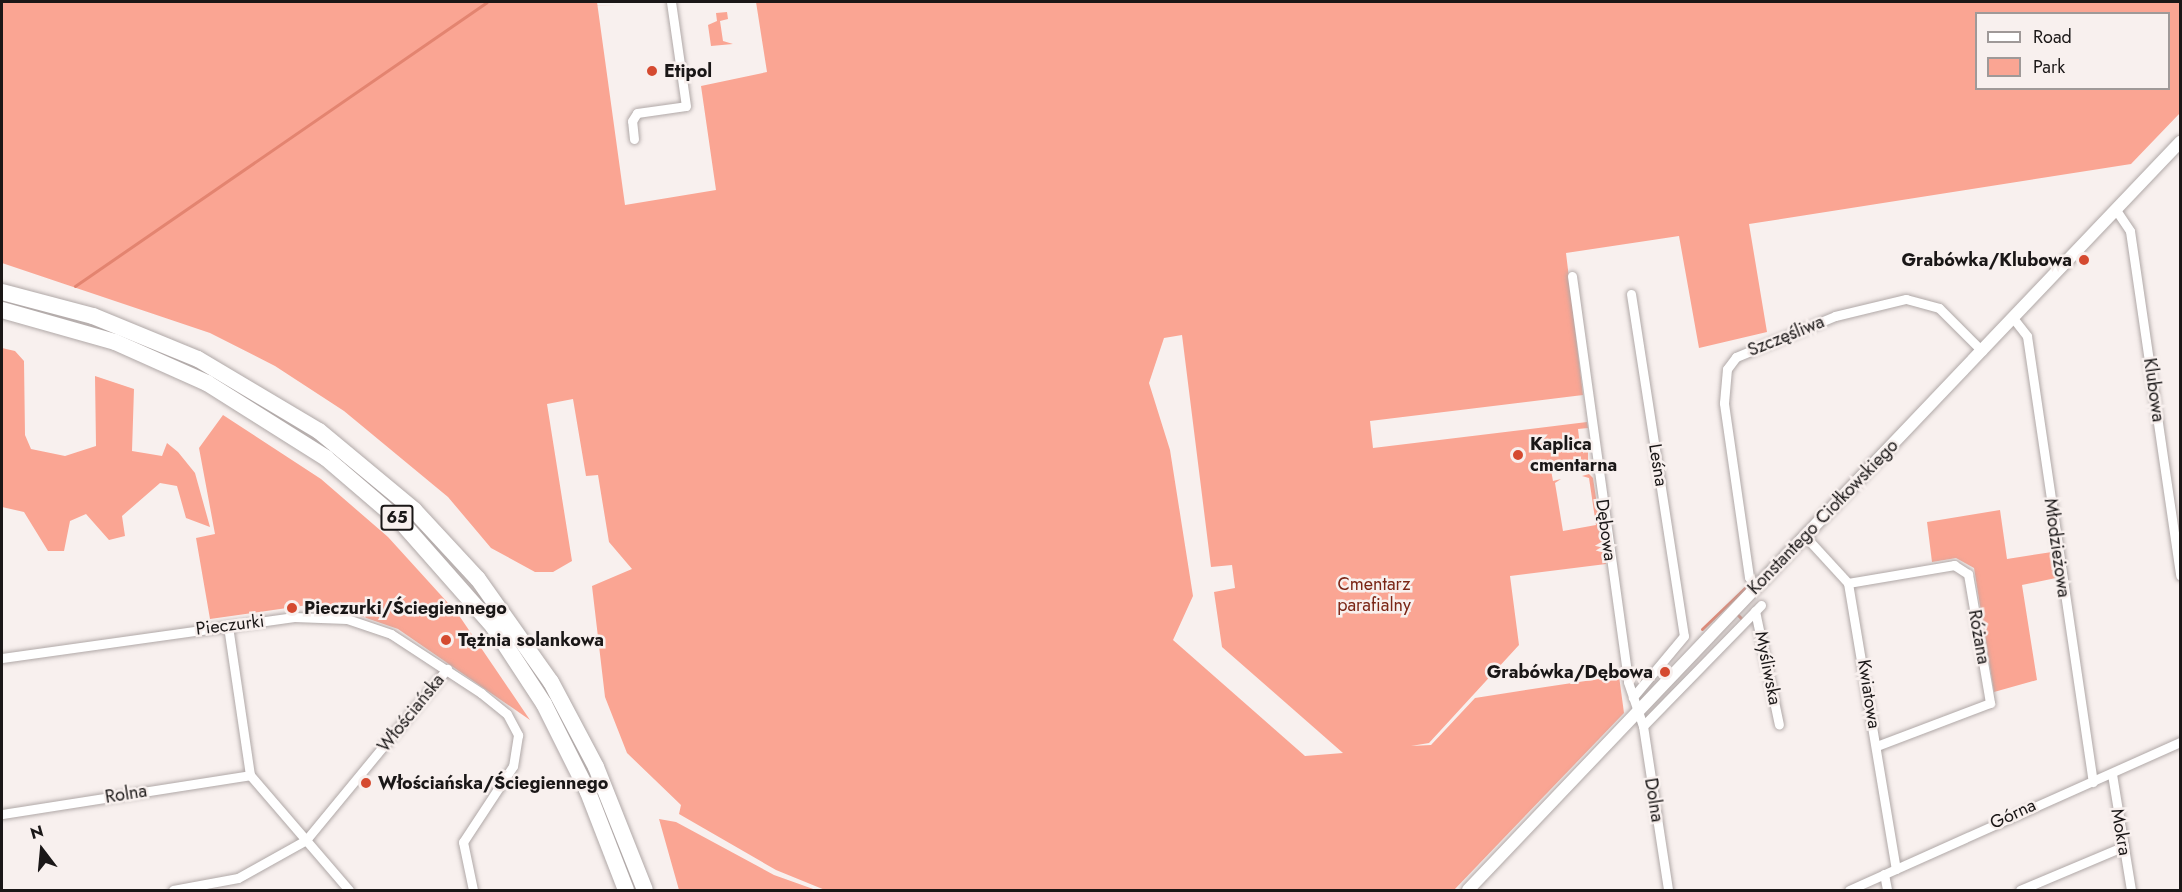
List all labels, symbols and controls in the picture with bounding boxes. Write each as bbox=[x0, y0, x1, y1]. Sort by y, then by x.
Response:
legend bbox=[1975, 12, 2170, 90]
text: Road bbox=[2033, 24, 2072, 50]
text: Park bbox=[2033, 54, 2065, 80]
place label: Etipol bbox=[664, 60, 712, 82]
marker: Etipol bbox=[645, 64, 659, 78]
place label: Grabówka/Klubowa bbox=[1901, 249, 2072, 271]
marker: Grabówka/Klubowa bbox=[2077, 253, 2091, 267]
street label: Szczęśliwa bbox=[1745, 311, 1827, 361]
street label: Klubowa bbox=[2139, 357, 2169, 423]
place label: Kaplica cmentarna bbox=[1530, 434, 1617, 476]
street label: Konstantego Ciołkowskiego bbox=[1743, 435, 1903, 599]
street label: Leśna bbox=[1644, 442, 1672, 488]
marker: Kaplica cmentarna bbox=[1511, 448, 1525, 462]
street label: Młodzieżowa bbox=[2039, 497, 2075, 599]
street label: Dębowa bbox=[1591, 498, 1621, 562]
road number: 65 bbox=[379, 505, 415, 531]
park label: Cmentarz parafialny bbox=[1337, 574, 1411, 616]
place label: Pieczurki/Ściegiennego bbox=[304, 597, 507, 619]
marker: Pieczurki/Ściegiennego bbox=[285, 601, 299, 615]
street label: Różana bbox=[1964, 608, 1994, 666]
street label: Pieczurki bbox=[195, 610, 265, 640]
place label: Tężnia solankowa bbox=[458, 629, 604, 651]
street label: Myśliwska bbox=[1750, 629, 1786, 707]
marker: Tężnia solankowa bbox=[439, 633, 453, 647]
street label: Kwiatowa bbox=[1853, 658, 1885, 730]
place label: Grabówka/Dębowa bbox=[1487, 661, 1653, 683]
marker: Grabówka/Dębowa bbox=[1658, 665, 1672, 679]
street label: Włościańska bbox=[373, 670, 449, 756]
place label: Włościańska/Ściegiennego bbox=[378, 772, 608, 794]
marker: Włościańska/Ściegiennego bbox=[359, 776, 373, 790]
street label: Dolna bbox=[1640, 776, 1668, 824]
street label: Rolna bbox=[103, 780, 149, 808]
street label: Górna bbox=[1987, 794, 2039, 834]
street label: Mokra bbox=[2106, 807, 2136, 857]
text: N bbox=[28, 819, 46, 845]
north arrow bbox=[12, 820, 72, 880]

